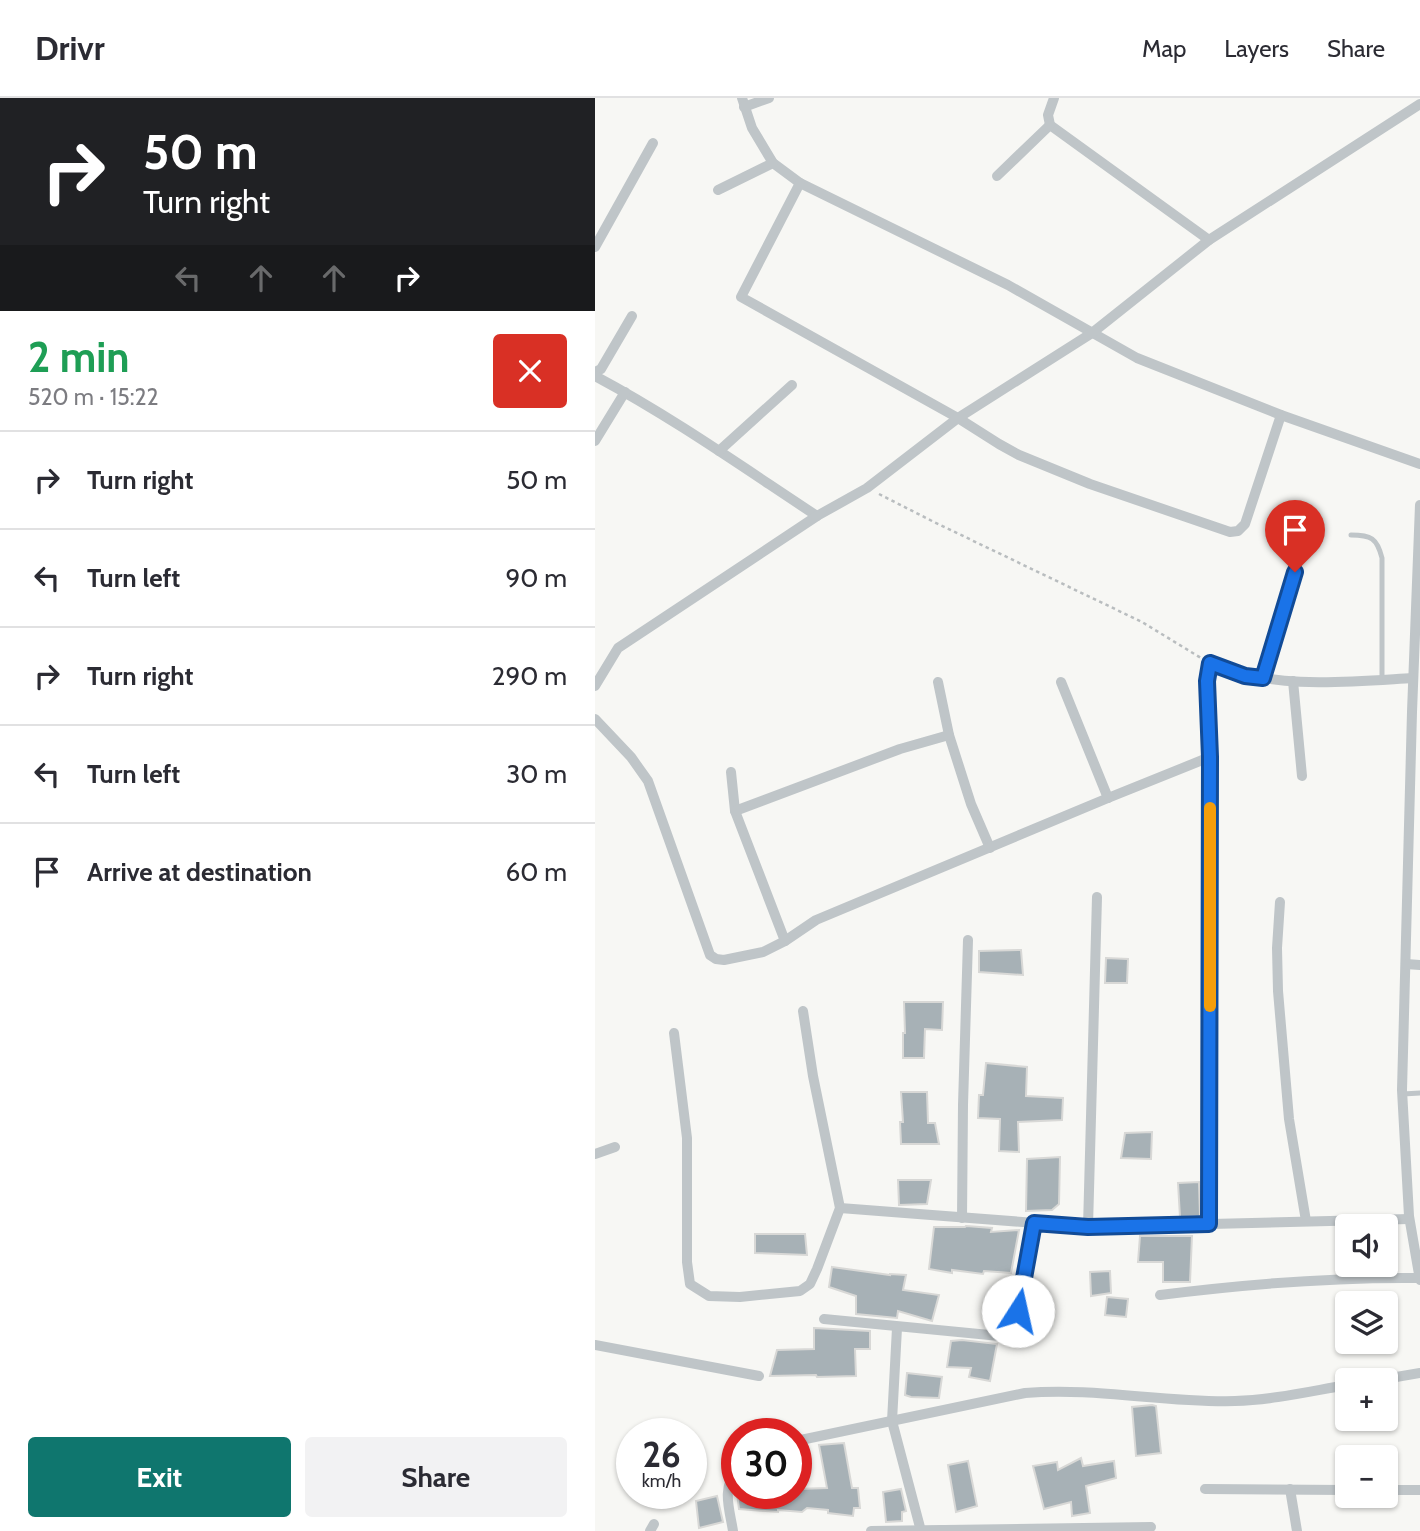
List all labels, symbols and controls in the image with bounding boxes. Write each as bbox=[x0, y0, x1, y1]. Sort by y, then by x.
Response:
text: Drivr bbox=[35, 28, 105, 68]
text: Map bbox=[1142, 34, 1186, 63]
text: Layers bbox=[1224, 34, 1289, 63]
text: Share bbox=[1327, 34, 1385, 63]
text: 50 m bbox=[143, 122, 258, 181]
icon: right bbox=[28, 126, 119, 217]
text: Turn right bbox=[143, 182, 270, 221]
icon: left bbox=[169, 259, 207, 297]
icon: ahead bbox=[242, 259, 280, 297]
icon: ahead bbox=[315, 259, 353, 297]
icon: right bbox=[388, 259, 426, 297]
text: 2 min bbox=[28, 331, 129, 383]
button: close bbox=[493, 334, 567, 408]
text: 520 m · 15:22 bbox=[28, 383, 159, 411]
icon: right bbox=[28, 461, 66, 499]
text: Turn right bbox=[87, 464, 193, 496]
text: 50 m bbox=[506, 464, 567, 496]
pin bbox=[1265, 500, 1325, 572]
icon: arrive bbox=[1276, 511, 1314, 549]
icon: left bbox=[28, 559, 66, 597]
text: Turn left bbox=[87, 562, 180, 594]
text: 90 m bbox=[505, 562, 567, 594]
icon: right bbox=[28, 657, 66, 695]
text: Turn right bbox=[87, 660, 193, 692]
text: 290 m bbox=[492, 660, 567, 692]
icon: left bbox=[28, 755, 66, 793]
text: Turn left bbox=[87, 758, 180, 790]
text: 30 m bbox=[506, 758, 567, 790]
icon: arrive bbox=[28, 853, 66, 891]
text: Arrive at destination bbox=[87, 856, 312, 888]
text: 60 m bbox=[505, 856, 567, 888]
map controls bbox=[1335, 1214, 1398, 1508]
button: sound bbox=[1335, 1214, 1398, 1277]
position arrow bbox=[981, 1274, 1055, 1348]
button: layers bbox=[1335, 1291, 1398, 1354]
button: + bbox=[1335, 1368, 1398, 1431]
speed limit sign: 30 bbox=[721, 1418, 812, 1509]
text: 26 bbox=[642, 1433, 681, 1476]
button: Exit bbox=[28, 1437, 291, 1517]
button: Share bbox=[305, 1437, 567, 1517]
button: − bbox=[1335, 1445, 1398, 1508]
text: km/h bbox=[642, 1470, 681, 1492]

